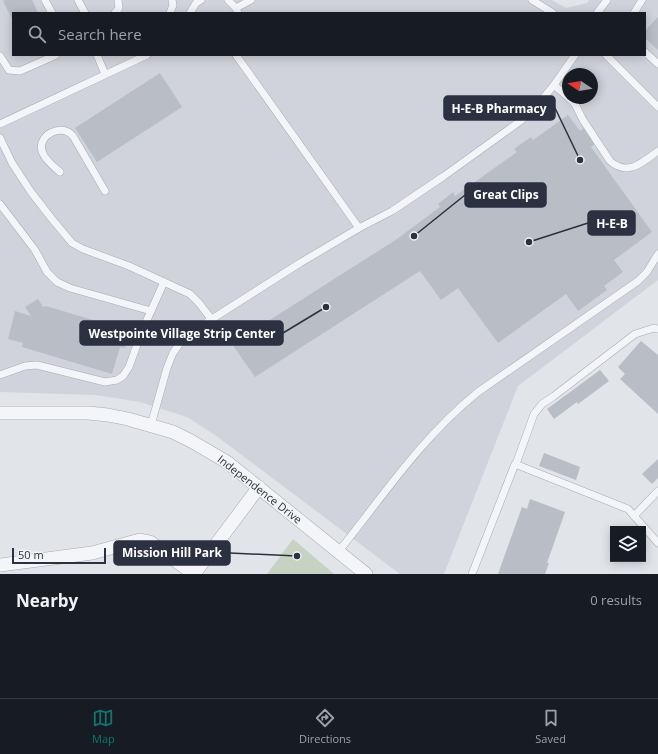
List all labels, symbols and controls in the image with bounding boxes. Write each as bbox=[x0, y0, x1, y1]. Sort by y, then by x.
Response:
search box bbox=[12, 12, 646, 56]
icon: search bbox=[26, 23, 48, 45]
text: Search here bbox=[58, 24, 142, 44]
north arrow bbox=[562, 68, 598, 104]
callout: H-E-B Pharmacy bbox=[444, 96, 555, 120]
text: H-E-B Pharmacy bbox=[452, 100, 547, 117]
callout: Great Clips bbox=[465, 183, 546, 207]
text: Great Clips bbox=[473, 186, 539, 203]
callout: H-E-B bbox=[588, 211, 635, 235]
text: H-E-B bbox=[596, 215, 628, 232]
callout: Westpointe Village Strip Center bbox=[80, 321, 283, 345]
text: Westpointe Village Strip Center bbox=[89, 325, 276, 342]
street label: Independence Drive bbox=[215, 451, 305, 527]
map controls bbox=[610, 526, 646, 562]
button: layers bbox=[610, 526, 646, 562]
callout: Mission Hill Park bbox=[114, 541, 230, 565]
text: Mission Hill Park bbox=[122, 544, 223, 561]
scale bar bbox=[12, 546, 106, 565]
text: 50 m bbox=[18, 547, 44, 562]
text: Nearby bbox=[16, 589, 78, 612]
text: 0 results bbox=[590, 591, 642, 609]
tab: Map bbox=[92, 707, 115, 746]
tab: Directions bbox=[299, 707, 351, 746]
tab: Saved bbox=[535, 707, 566, 746]

